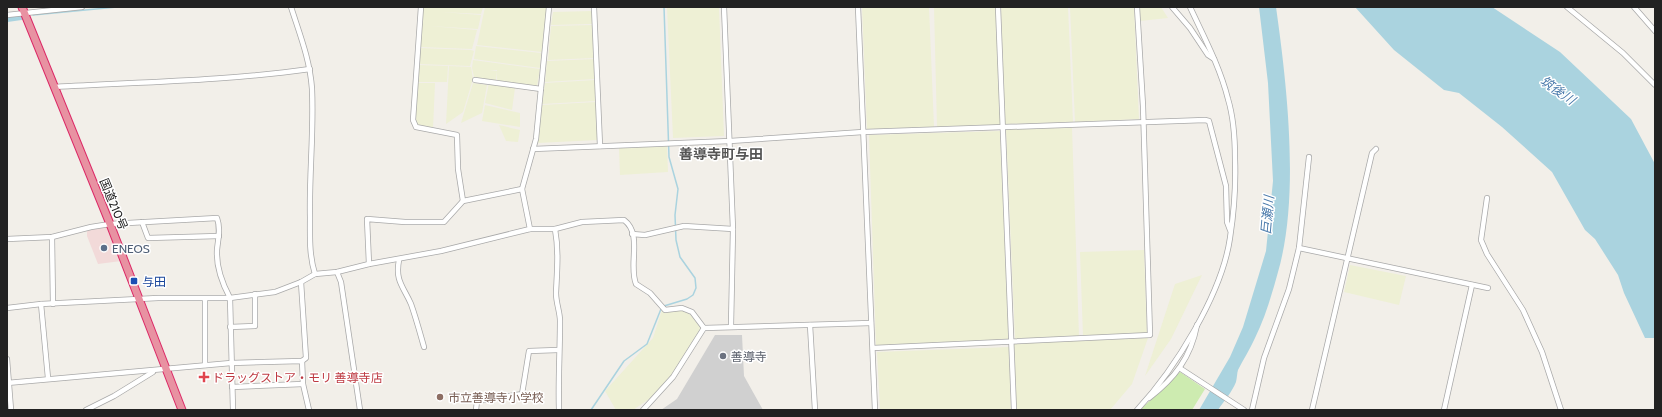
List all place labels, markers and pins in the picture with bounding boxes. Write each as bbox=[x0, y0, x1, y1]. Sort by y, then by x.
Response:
place label: ENEOS bbox=[112, 241, 150, 256]
marker: ENEOS bbox=[99, 243, 109, 253]
place label: 与田 bbox=[142, 274, 166, 289]
marker: 与田 bbox=[129, 276, 139, 286]
place label: 善導寺 bbox=[731, 349, 767, 364]
marker: 善導寺 bbox=[718, 351, 728, 361]
place label: ドラッグストア・モリ 善導寺店 bbox=[212, 370, 383, 385]
marker: ドラッグストア・モリ 善導寺店 bbox=[199, 372, 209, 382]
place label: 市立善導寺小学校 bbox=[448, 390, 544, 405]
marker: 市立善導寺小学校 bbox=[435, 392, 445, 402]

